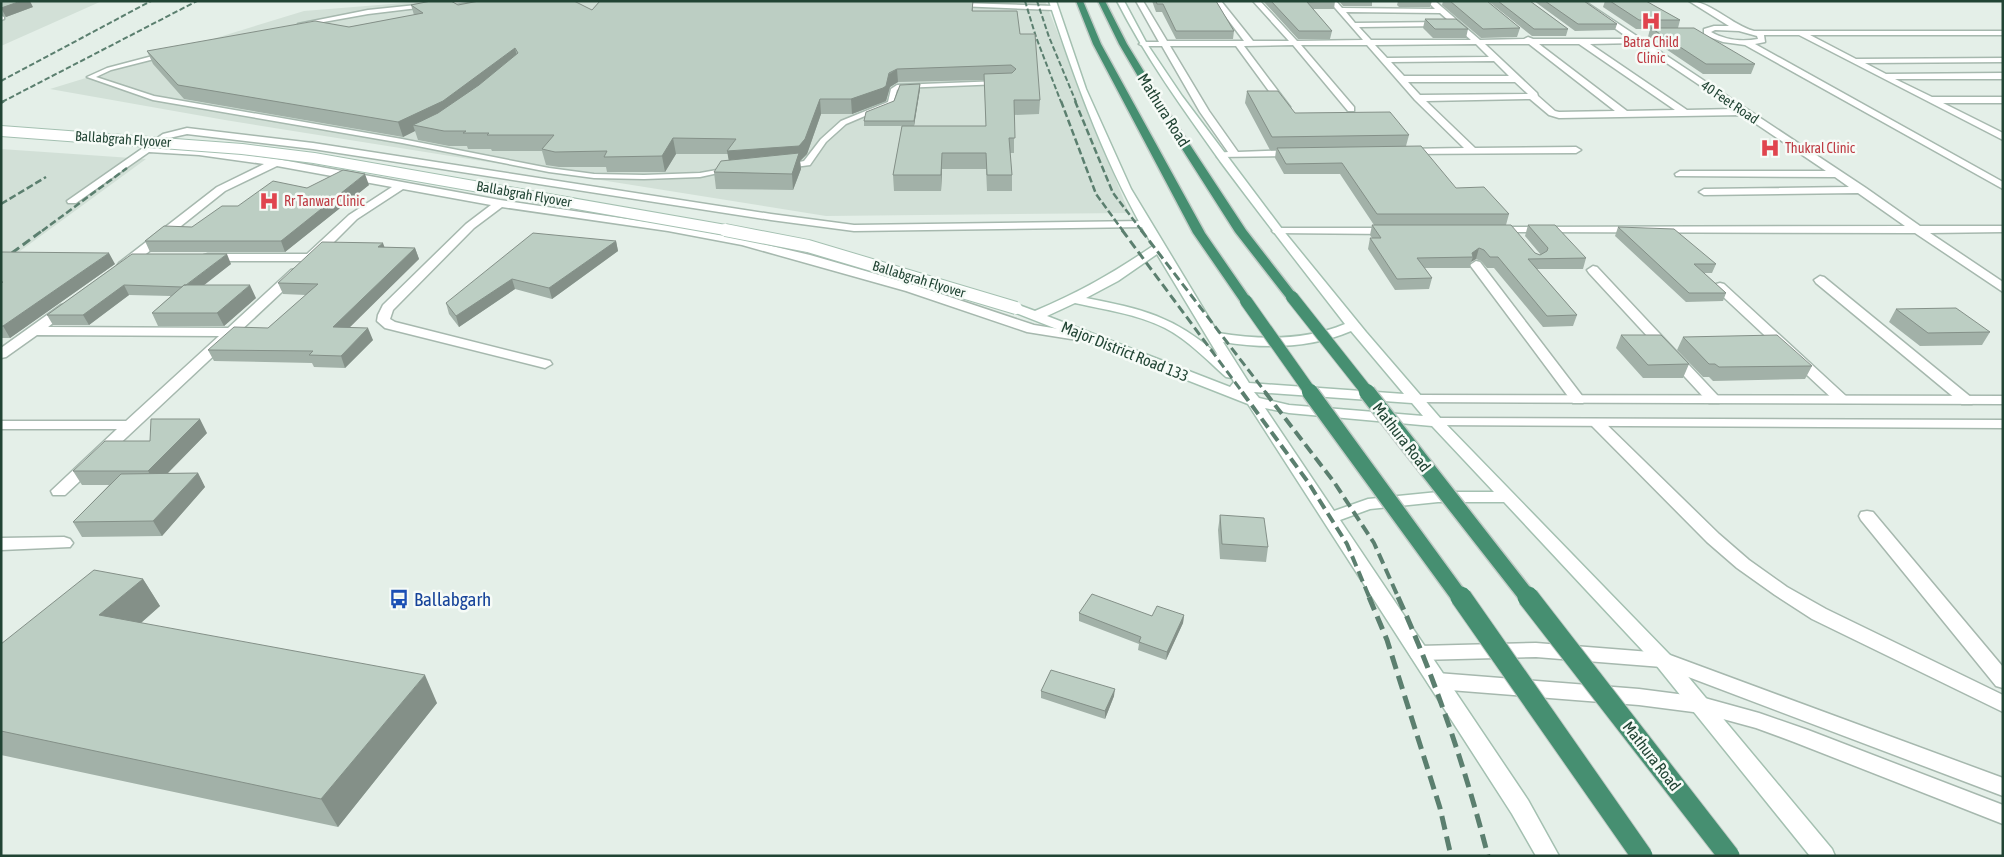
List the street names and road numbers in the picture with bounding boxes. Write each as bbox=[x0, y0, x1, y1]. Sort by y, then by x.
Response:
street label: Mathura Road bbox=[1134, 70, 1194, 150]
street label: 40 Feet Road bbox=[1698, 77, 1762, 127]
street label: Ballabgrah Flyover bbox=[74, 128, 172, 150]
street label: Ballabgrah Flyover bbox=[475, 178, 574, 210]
street label: Ballabgrah Flyover bbox=[871, 257, 968, 301]
street label: Major District Road 133 bbox=[1058, 317, 1191, 386]
street label: Mathura Road bbox=[1369, 399, 1435, 475]
street label: Mathura Road bbox=[1619, 718, 1685, 794]

